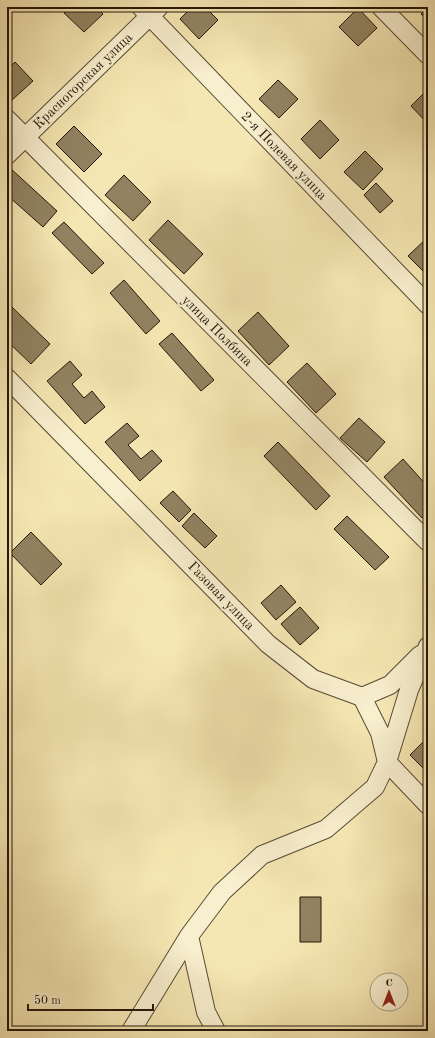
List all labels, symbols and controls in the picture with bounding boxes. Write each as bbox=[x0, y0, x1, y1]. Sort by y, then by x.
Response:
street label: Красногорская улица bbox=[31, 30, 135, 132]
street label: 2-я Полевая улица bbox=[238, 109, 330, 203]
street label: улица Полбина bbox=[179, 293, 255, 369]
street label: Газовая улица bbox=[185, 559, 257, 633]
north arrow bbox=[369, 972, 409, 1012]
text: С bbox=[385, 978, 393, 989]
scale bar bbox=[28, 986, 153, 1012]
text: 50 m bbox=[34, 994, 61, 1007]

